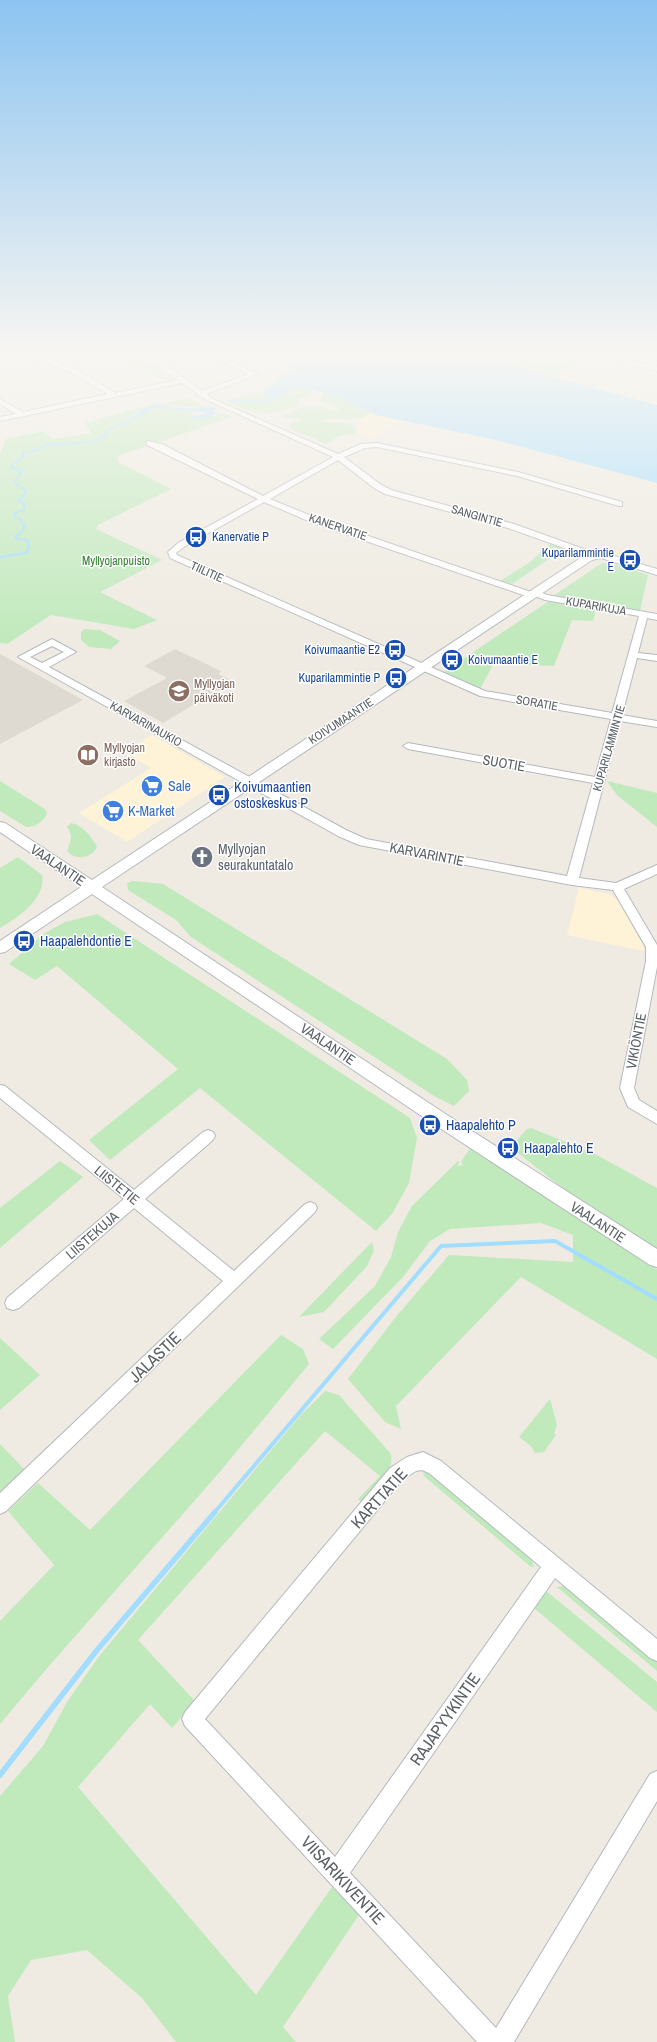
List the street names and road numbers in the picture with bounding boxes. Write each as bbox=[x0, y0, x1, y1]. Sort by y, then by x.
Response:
street label: SANGINTIE bbox=[449, 501, 505, 531]
street label: KANERVATIE bbox=[307, 510, 369, 544]
street label: TIILITIE bbox=[188, 558, 226, 586]
street label: KUPARIKUJA bbox=[565, 593, 628, 619]
street label: SORATIE bbox=[515, 691, 559, 715]
street label: KOIVUMAANTIE bbox=[305, 694, 377, 748]
street label: KARVARINAUKIO bbox=[107, 698, 185, 751]
street label: KUPARILAMMINTIE bbox=[589, 703, 629, 793]
street label: SUOTIE bbox=[481, 750, 527, 776]
street label: KARVARINTIE bbox=[388, 838, 466, 870]
street label: VAALANTIE bbox=[27, 840, 89, 890]
street label: VIKIÖNTIE bbox=[622, 1011, 650, 1071]
street label: VAALANTIE bbox=[297, 1019, 359, 1069]
street label: LIISTETIE bbox=[91, 1161, 143, 1209]
street label: VAALANTIE bbox=[567, 1197, 629, 1247]
street label: LIISTEKUJA bbox=[62, 1207, 122, 1263]
street label: JALASTIE bbox=[124, 1326, 186, 1387]
street label: KARTTATIE bbox=[345, 1462, 412, 1533]
street label: RAJAPYYKINTIE bbox=[404, 1668, 485, 1770]
street label: VIISARIKIVENTIE bbox=[296, 1830, 390, 1929]

